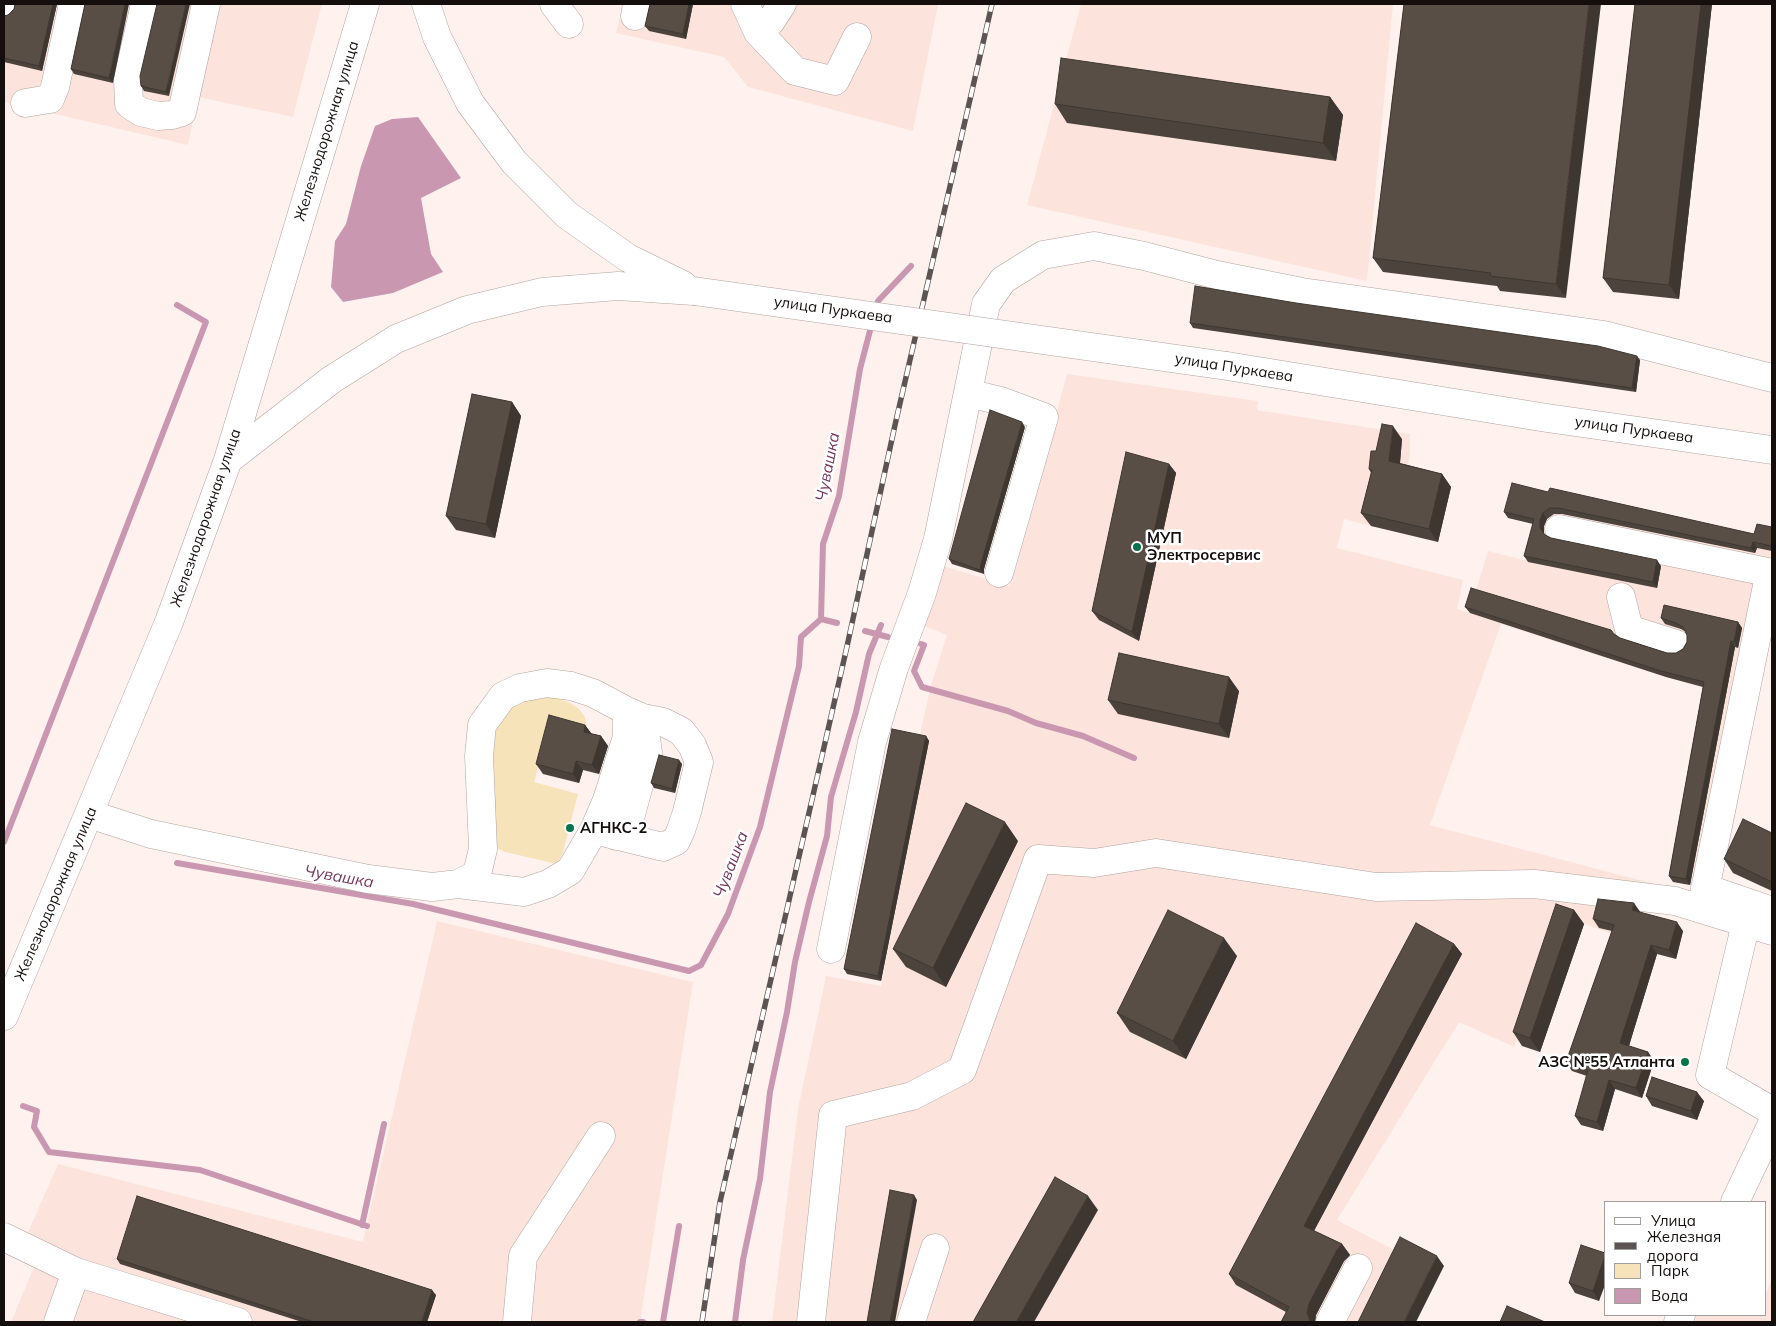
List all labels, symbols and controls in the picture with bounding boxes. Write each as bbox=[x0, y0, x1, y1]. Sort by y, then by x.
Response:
street label: Железнодорожная улица bbox=[291, 39, 363, 223]
street label: улица Пуркаева bbox=[773, 293, 893, 327]
street label: улица Пуркаева bbox=[1174, 350, 1294, 386]
street label: улица Пуркаева bbox=[1574, 413, 1694, 447]
street label: Железнодорожная улица bbox=[167, 426, 245, 610]
water label: Чувашка bbox=[812, 431, 844, 503]
place label: МУП Электросервис bbox=[1147, 529, 1261, 564]
marker: МУП Электросервис bbox=[1131, 541, 1143, 553]
street label: Железнодорожная улица bbox=[11, 804, 101, 984]
place label: АГНКС-2 bbox=[580, 819, 647, 837]
marker: АГНКС-2 bbox=[564, 822, 576, 834]
water label: Чувашка bbox=[710, 829, 752, 901]
water label: Чувашка bbox=[303, 861, 375, 893]
place label: АЗС №55 Атланта bbox=[1538, 1053, 1675, 1071]
marker: АЗС №55 Атланта bbox=[1679, 1056, 1691, 1068]
legend bbox=[1604, 1201, 1766, 1316]
text: Улица bbox=[1651, 1211, 1696, 1230]
text: Железная дорога bbox=[1647, 1227, 1721, 1265]
text: Парк bbox=[1651, 1261, 1689, 1280]
text: Вода bbox=[1651, 1286, 1688, 1305]

